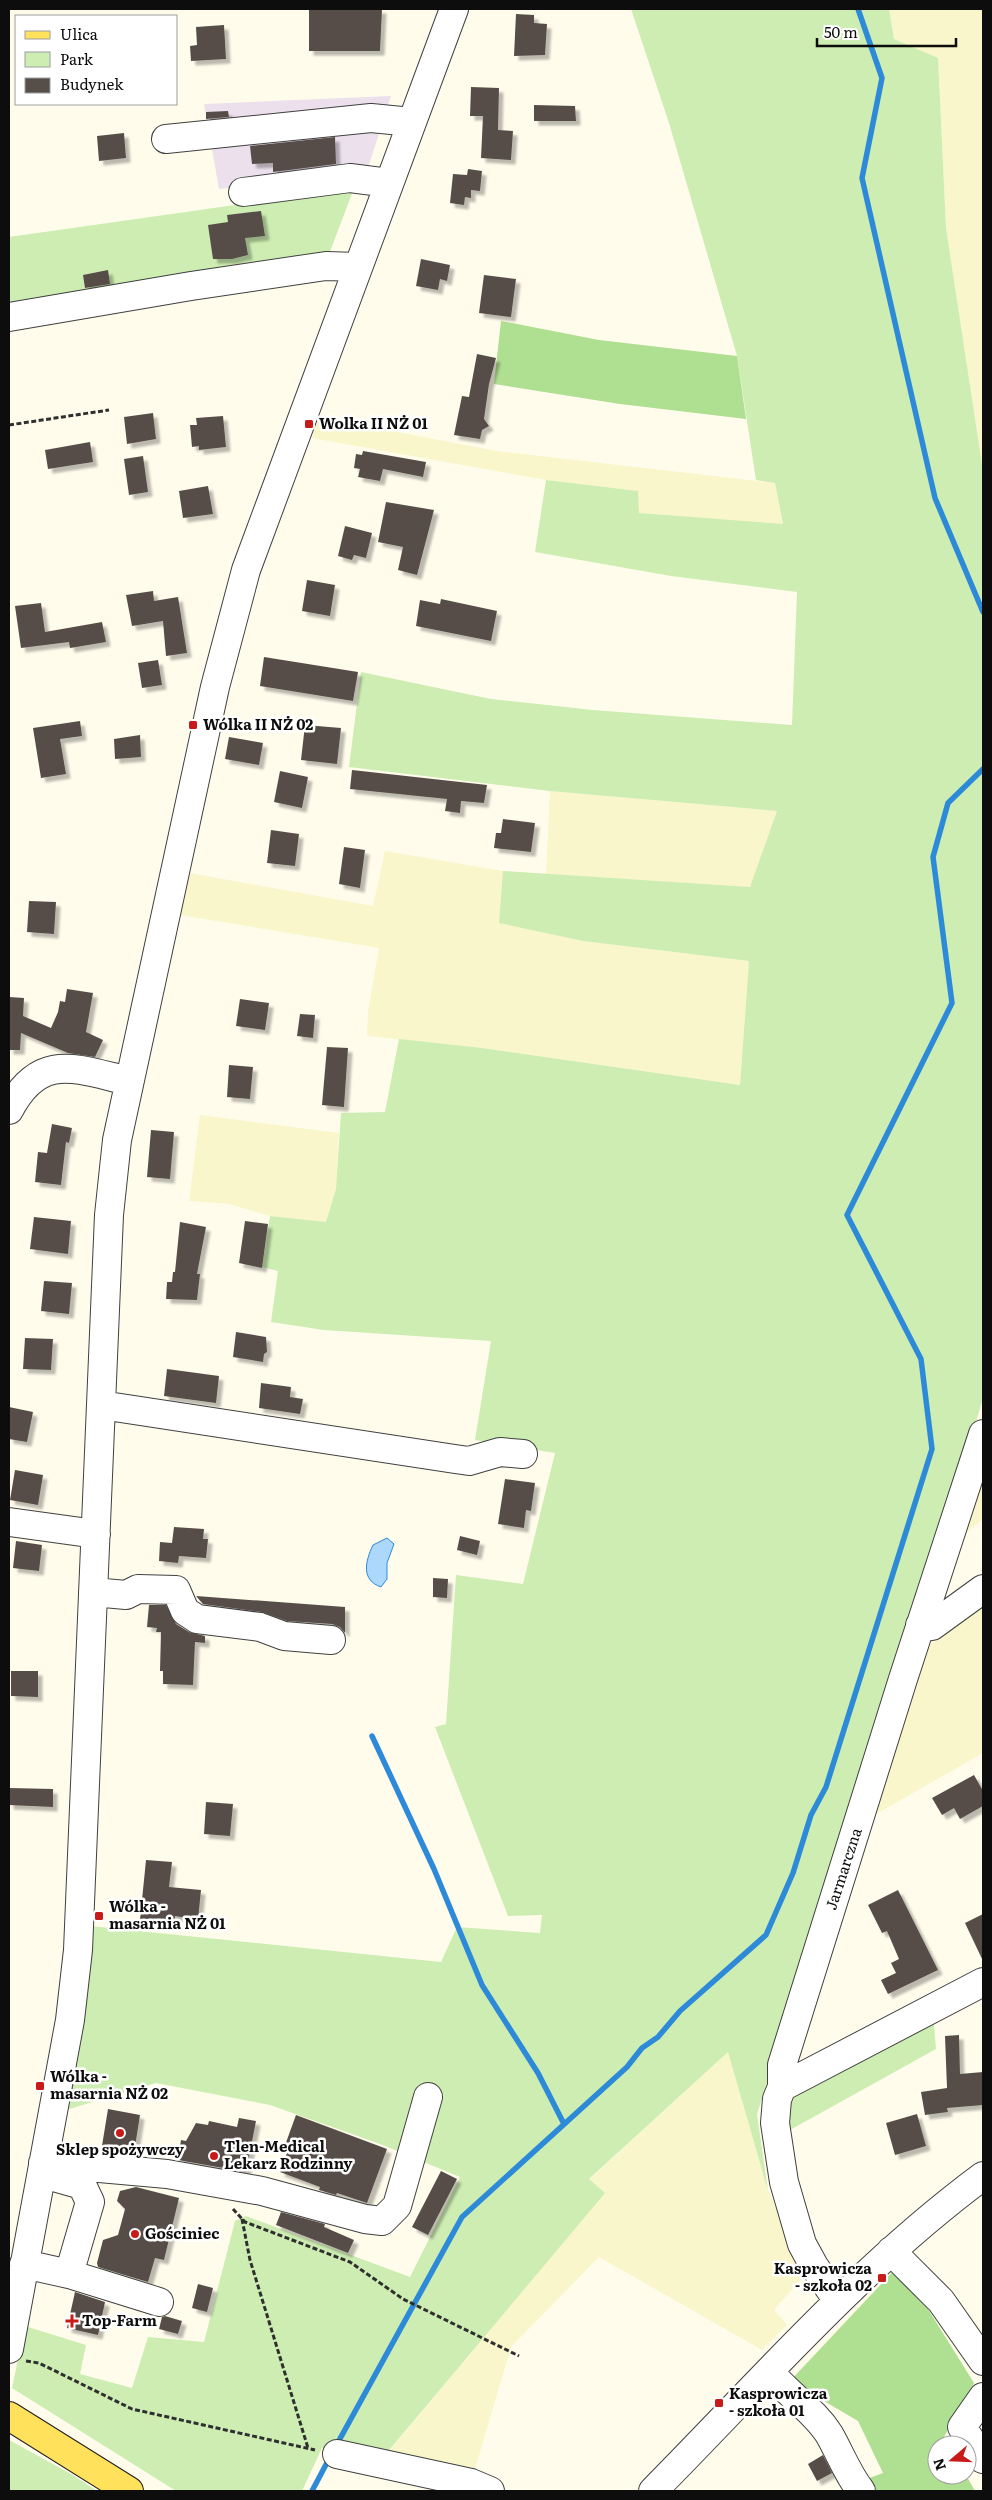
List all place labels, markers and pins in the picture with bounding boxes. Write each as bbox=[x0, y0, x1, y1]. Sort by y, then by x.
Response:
place label: Wolka II NŻ 01 bbox=[319, 411, 428, 434]
marker: Wolka II NŻ 01 bbox=[303, 418, 315, 430]
place label: Wólka II NŻ 02 bbox=[203, 712, 313, 735]
marker: Wólka II NŻ 02 bbox=[187, 719, 199, 731]
place label: Wólka - masarnia NŻ 01 bbox=[109, 1894, 226, 1934]
marker: Wólka - masarnia NŻ 01 bbox=[93, 1910, 105, 1922]
place label: Wólka - masarnia NŻ 02 bbox=[50, 2064, 168, 2104]
marker: Wólka - masarnia NŻ 02 bbox=[34, 2080, 46, 2092]
marker: Sklep spożywczy bbox=[114, 2127, 126, 2139]
place label: Tlen-Medical Lekarz Rodzinny bbox=[224, 2134, 353, 2174]
place label: Sklep spożywczy bbox=[56, 2137, 185, 2160]
marker: Tlen-Medical Lekarz Rodzinny bbox=[208, 2150, 220, 2162]
place label: Gościniec bbox=[145, 2221, 219, 2244]
marker: Gościniec bbox=[129, 2228, 141, 2240]
place label: Kasprowicza - szkoła 02 bbox=[774, 2256, 872, 2296]
marker: Kasprowicza - szkoła 02 bbox=[876, 2272, 888, 2284]
place label: Top-Farm bbox=[82, 2308, 157, 2331]
marker: Top-Farm bbox=[66, 2315, 78, 2327]
place label: Kasprowicza - szkoła 01 bbox=[729, 2381, 828, 2421]
marker: Kasprowicza - szkoła 01 bbox=[713, 2397, 725, 2409]

